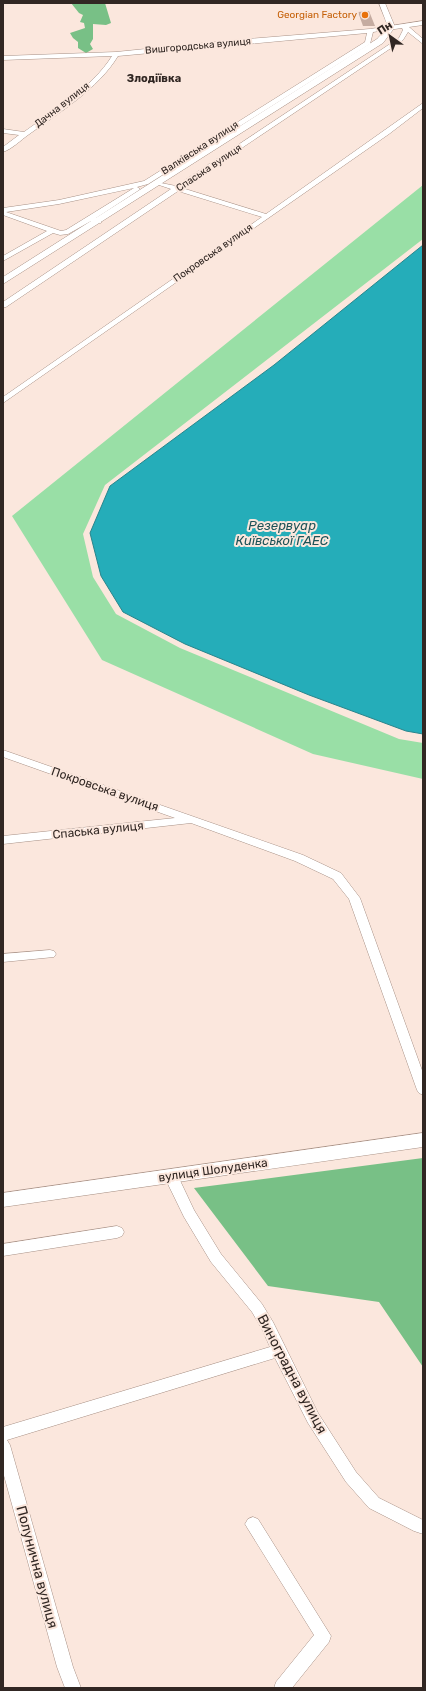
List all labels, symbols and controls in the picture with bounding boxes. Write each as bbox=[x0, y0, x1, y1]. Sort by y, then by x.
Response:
place label: Georgian Factory bbox=[277, 9, 357, 21]
marker: Georgian Factory bbox=[360, 10, 370, 20]
north arrow bbox=[370, 16, 410, 56]
text: Пн bbox=[375, 18, 395, 38]
street label: Вишгородська вулиця bbox=[144, 35, 252, 57]
district label: Злодіївка bbox=[127, 72, 181, 85]
street label: Дачна вулиця bbox=[32, 80, 92, 130]
street label: Валківська вулиця bbox=[159, 119, 241, 177]
street label: Спаська вулиця bbox=[174, 142, 244, 194]
street label: Покровська вулиця bbox=[171, 221, 255, 285]
water label: Резервуар Київської ГАЕС bbox=[236, 518, 329, 548]
street label: Покровська вулиця bbox=[50, 764, 160, 814]
street label: Спаська вулиця bbox=[52, 818, 144, 842]
street label: вулиця Шолуденка bbox=[157, 1155, 269, 1185]
street label: Виноградна вулиця bbox=[253, 1311, 331, 1437]
street label: Полунична вулиця bbox=[12, 1504, 62, 1630]

